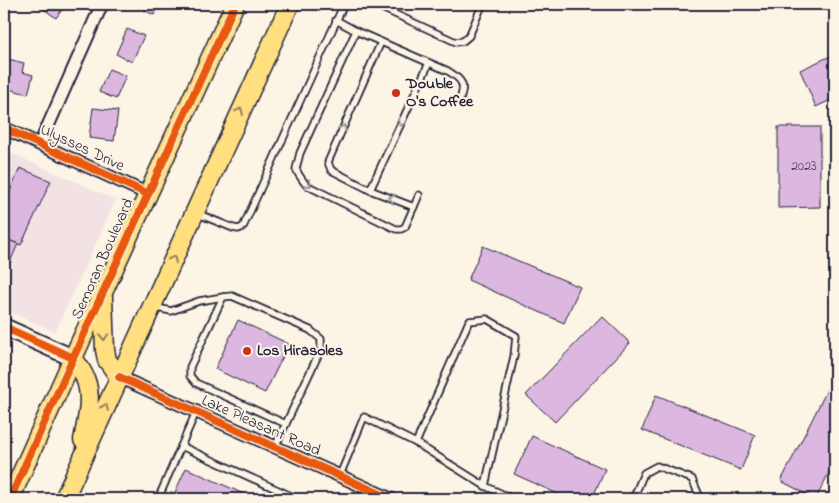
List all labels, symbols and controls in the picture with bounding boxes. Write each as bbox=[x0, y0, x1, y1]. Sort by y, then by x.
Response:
place label: Double O's Coffee bbox=[405, 72, 474, 114]
marker: Double O's Coffee bbox=[390, 87, 402, 99]
one-way arrow bbox=[234, 107, 245, 116]
street label: Ulysses Drive bbox=[36, 118, 129, 178]
one-way arrow bbox=[397, 118, 408, 127]
one-way arrow bbox=[337, 124, 347, 133]
house number: 2023 bbox=[791, 156, 817, 177]
one-way arrow bbox=[302, 178, 312, 187]
one-way arrow bbox=[388, 194, 397, 204]
street label: Semoran Boulevard bbox=[66, 195, 141, 323]
one-way arrow bbox=[166, 255, 177, 264]
one-way arrow bbox=[99, 334, 110, 342]
place label: Los Hirasoles bbox=[257, 339, 343, 363]
marker: Los Hirasoles bbox=[241, 345, 253, 357]
street label: Lake Pleasant Road bbox=[197, 389, 325, 463]
one-way arrow bbox=[99, 403, 110, 412]

